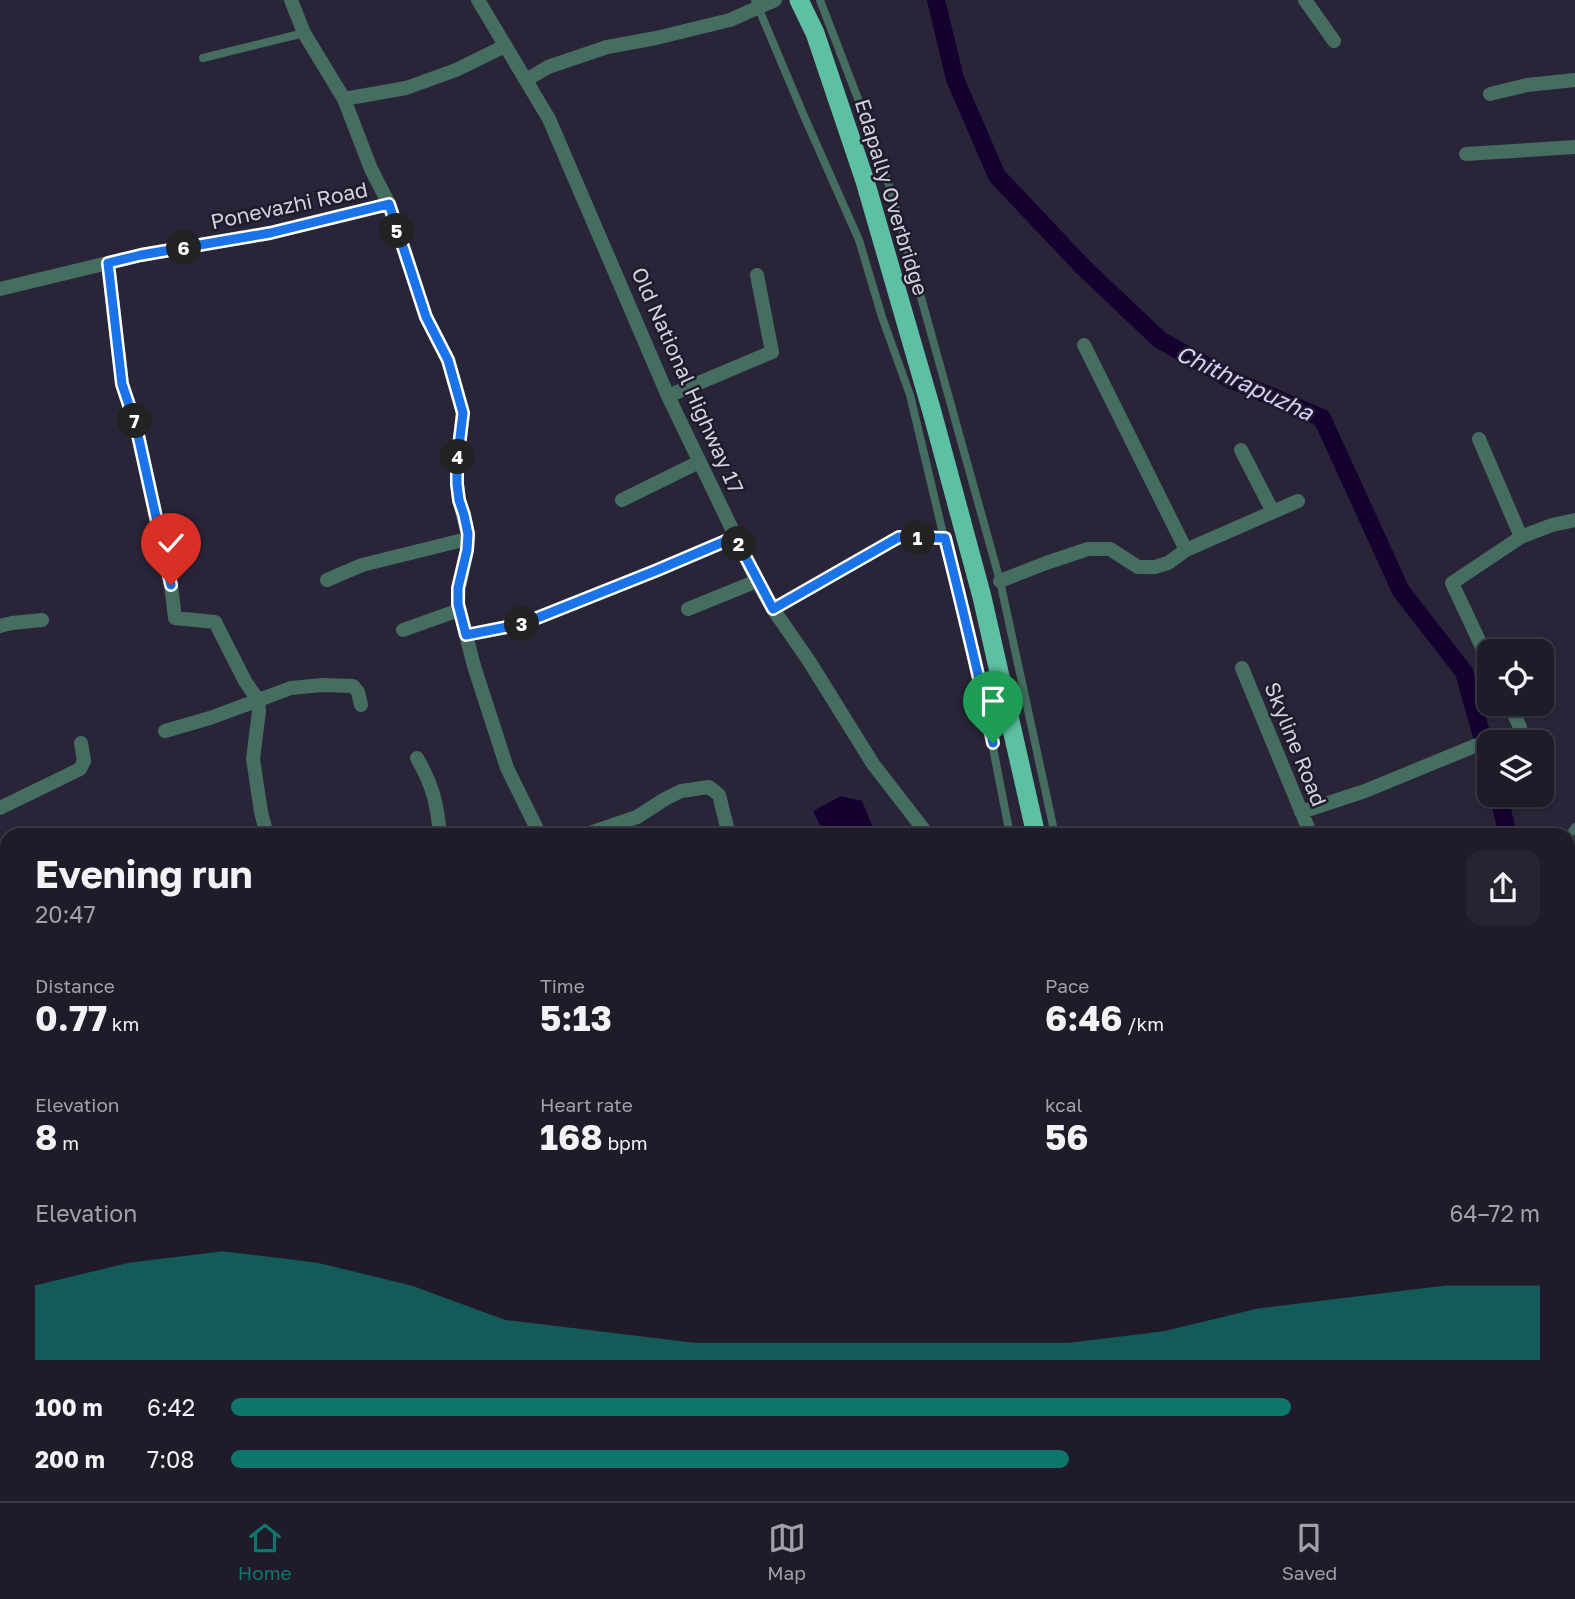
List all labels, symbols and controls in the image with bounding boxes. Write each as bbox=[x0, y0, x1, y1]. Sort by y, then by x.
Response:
street label: Edapally Overbridge bbox=[850, 96, 934, 298]
street label: Ponevazhi Road bbox=[208, 176, 370, 234]
pin: 5 bbox=[380, 214, 414, 248]
text: 5 bbox=[391, 219, 402, 242]
pin: 6 bbox=[166, 230, 202, 266]
text: 6 bbox=[177, 236, 190, 259]
street label: Old National Highway 17 bbox=[626, 263, 750, 497]
water label: Chithrapuzha bbox=[1172, 338, 1319, 426]
pin: 7 bbox=[118, 404, 152, 438]
text: 7 bbox=[129, 409, 140, 432]
pin: 4 bbox=[440, 440, 476, 475]
text: 4 bbox=[452, 445, 463, 468]
pin bbox=[141, 513, 201, 585]
pin: 1 bbox=[900, 520, 936, 556]
icon: check bbox=[152, 524, 190, 562]
pin: 2 bbox=[722, 526, 756, 562]
text: 1 bbox=[913, 526, 922, 549]
text: 2 bbox=[733, 532, 744, 555]
pin: 3 bbox=[504, 606, 540, 642]
text: 3 bbox=[516, 612, 527, 635]
map controls bbox=[1477, 639, 1554, 807]
button: locate bbox=[1477, 639, 1554, 716]
pin bbox=[963, 671, 1023, 743]
street label: Skyline Road bbox=[1259, 678, 1333, 810]
icon: arrive bbox=[974, 682, 1012, 720]
button: layers bbox=[1477, 730, 1554, 807]
text: Evening run bbox=[35, 851, 253, 896]
button: share bbox=[1466, 851, 1540, 925]
text: 20:47 bbox=[35, 900, 96, 928]
text: Distance bbox=[35, 974, 115, 997]
text: Time bbox=[540, 974, 585, 997]
text: Pace bbox=[1045, 974, 1089, 997]
text: 0.77 bbox=[35, 997, 107, 1039]
text: 5:13 bbox=[540, 997, 612, 1039]
text: 6:46 bbox=[1045, 997, 1123, 1039]
text: km bbox=[107, 1012, 139, 1035]
text: /km bbox=[1123, 1012, 1164, 1035]
text: Elevation bbox=[35, 1093, 120, 1116]
text: Heart rate bbox=[540, 1093, 633, 1116]
text: kcal bbox=[1045, 1093, 1083, 1116]
text: 8 bbox=[35, 1116, 57, 1158]
text: 168 bbox=[540, 1116, 603, 1158]
text: 56 bbox=[1045, 1116, 1089, 1158]
text: m bbox=[57, 1131, 79, 1154]
text: bpm bbox=[603, 1131, 648, 1154]
text: Elevation bbox=[35, 1199, 137, 1227]
text: 64–72 m bbox=[1450, 1199, 1540, 1227]
text: 100 m bbox=[35, 1393, 103, 1421]
text: 6:42 bbox=[147, 1393, 195, 1421]
text: 200 m bbox=[35, 1445, 105, 1473]
text: 7:08 bbox=[147, 1445, 194, 1473]
tab: Home bbox=[238, 1519, 292, 1584]
tab: Map bbox=[767, 1519, 806, 1584]
tab: Saved bbox=[1282, 1519, 1337, 1584]

